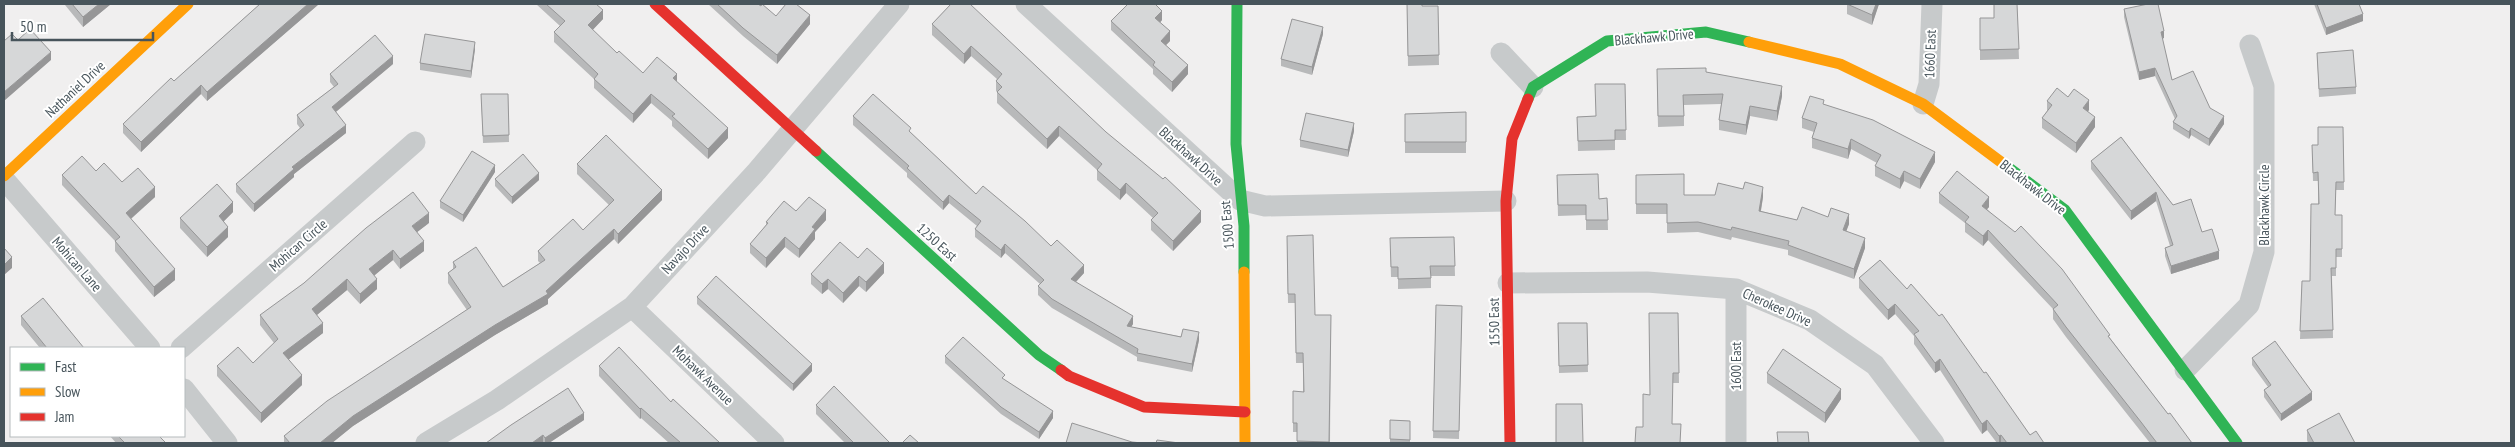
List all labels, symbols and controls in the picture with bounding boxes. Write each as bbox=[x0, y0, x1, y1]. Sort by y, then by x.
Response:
scale bar bbox=[12, 10, 154, 42]
text: 50 m bbox=[20, 17, 46, 36]
street label: Blackhawk Drive bbox=[1614, 25, 1695, 49]
street label: 1660 East bbox=[1920, 29, 1940, 78]
street label: Nathaniel Drive bbox=[41, 57, 109, 121]
street label: Blackhawk Drive bbox=[1155, 123, 1227, 189]
street label: Blackhawk Drive bbox=[1996, 155, 2070, 219]
street label: Blackhawk Circle bbox=[2255, 164, 2273, 246]
street label: 1500 East bbox=[1216, 200, 1238, 250]
street label: Mohican Circle bbox=[265, 215, 331, 275]
street label: 1250 East bbox=[913, 219, 961, 265]
street label: Navajo Drive bbox=[657, 220, 713, 278]
street label: Mohican Lane bbox=[48, 233, 106, 295]
street label: Cherokee Drive bbox=[1740, 284, 1814, 330]
street label: 1550 East bbox=[1485, 298, 1503, 346]
street label: Mohawk Avenue bbox=[669, 341, 737, 409]
street label: 1600 East bbox=[1727, 342, 1745, 390]
legend bbox=[10, 347, 185, 437]
text: Fast bbox=[55, 357, 76, 376]
text: Slow bbox=[55, 382, 80, 401]
text: Jam bbox=[54, 407, 74, 426]

